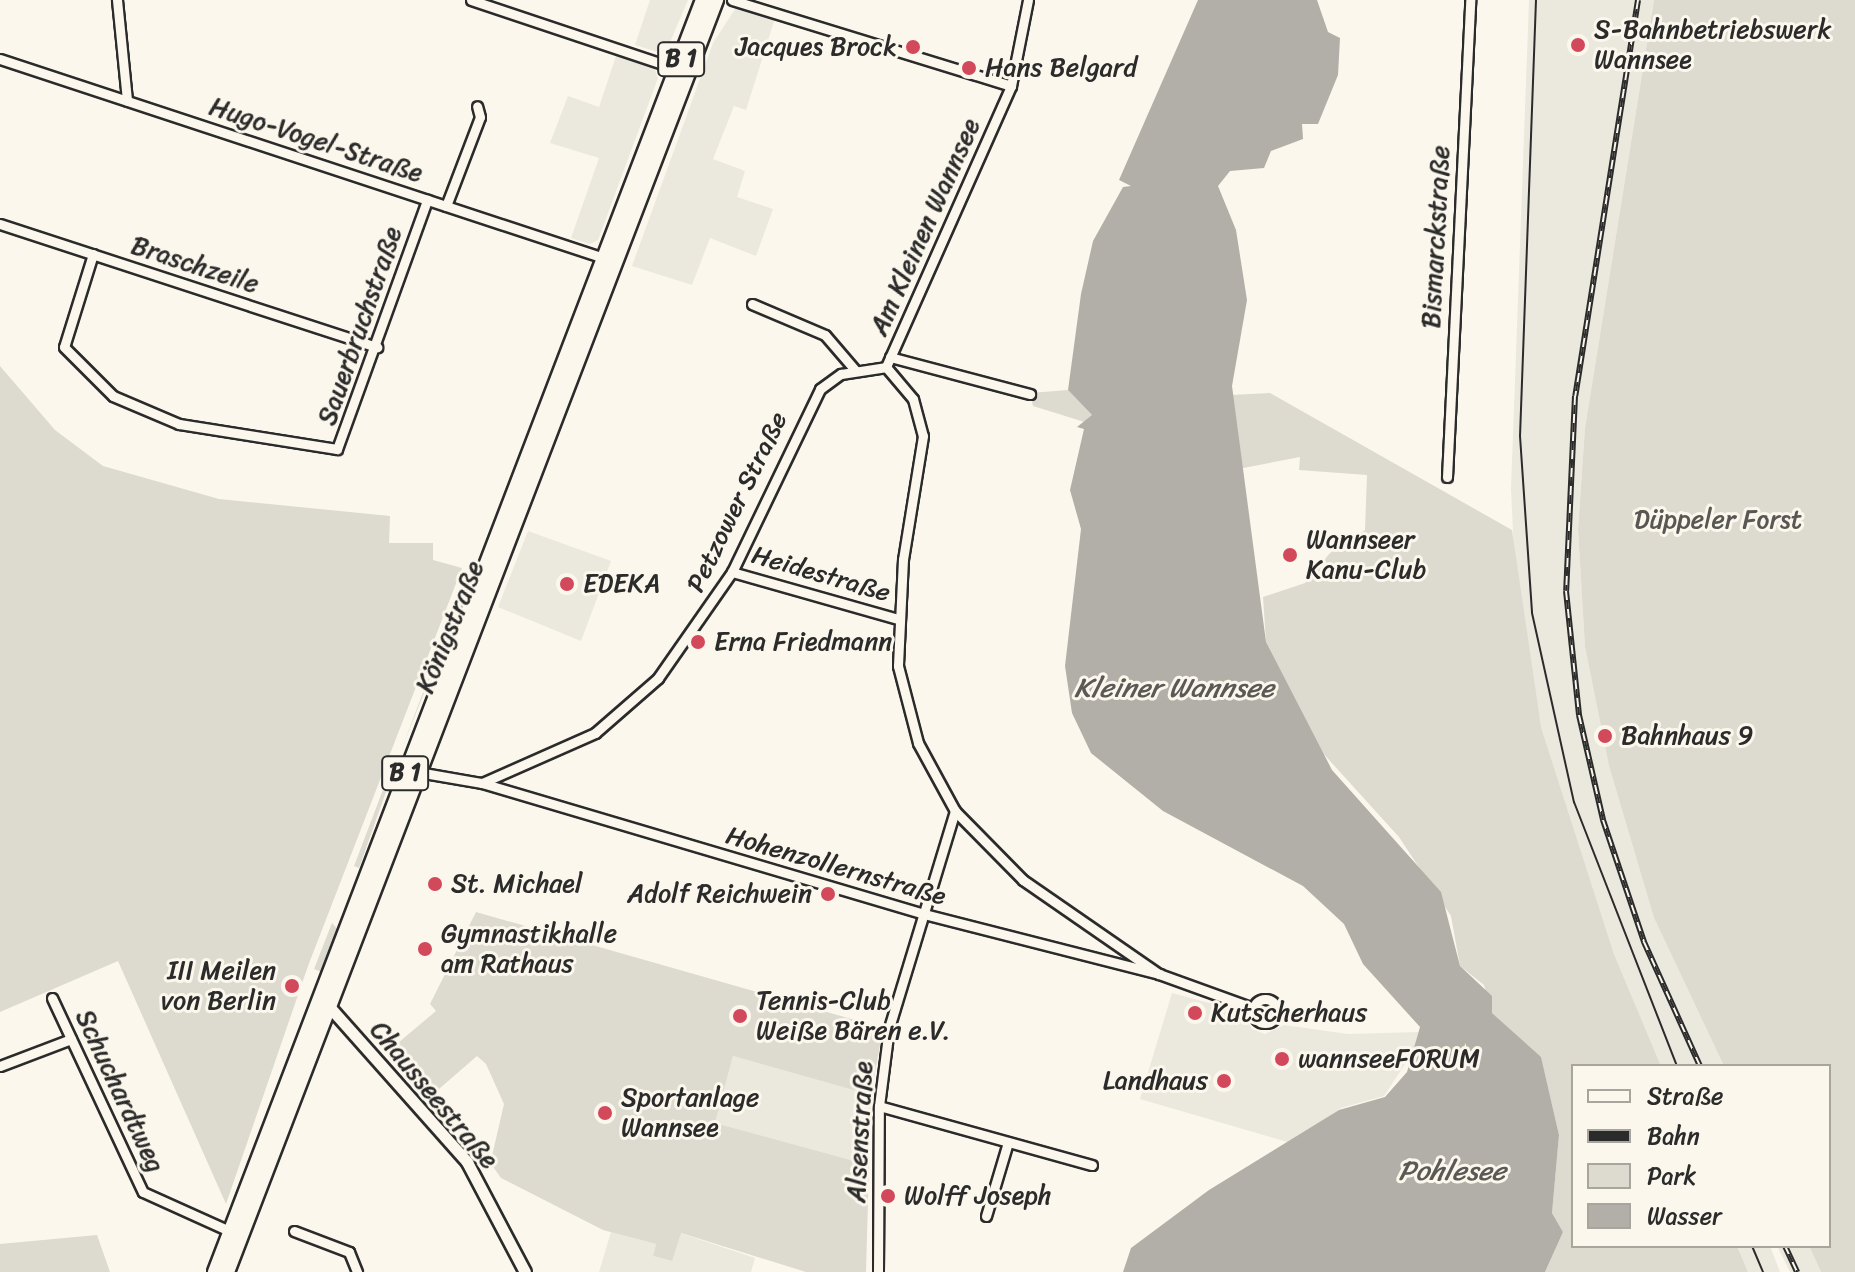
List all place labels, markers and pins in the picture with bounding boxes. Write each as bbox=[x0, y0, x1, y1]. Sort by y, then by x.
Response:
place label: S-Bahnbetriebswerk Wannsee bbox=[1594, 14, 1831, 76]
place label: Jacques Brock bbox=[735, 31, 897, 63]
marker: S-Bahnbetriebswerk Wannsee bbox=[1569, 36, 1587, 54]
marker: Jacques Brock bbox=[904, 38, 922, 56]
place label: Hans Belgard bbox=[985, 52, 1137, 84]
marker: Hans Belgard bbox=[960, 59, 978, 77]
place label: Wannseer Kanu-Club bbox=[1306, 524, 1426, 586]
marker: Wannseer Kanu-Club bbox=[1281, 546, 1299, 564]
place label: EDEKA bbox=[583, 568, 660, 600]
marker: EDEKA bbox=[558, 575, 576, 593]
place label: Erna Friedmann bbox=[714, 626, 893, 658]
marker: Erna Friedmann bbox=[689, 633, 707, 651]
place label: Bahnhaus 9 bbox=[1621, 720, 1753, 752]
marker: Bahnhaus 9 bbox=[1596, 727, 1614, 745]
place label: St. Michael bbox=[451, 868, 581, 900]
marker: St. Michael bbox=[426, 875, 444, 893]
place label: Adolf Reichwein bbox=[628, 878, 812, 910]
marker: Adolf Reichwein bbox=[819, 885, 837, 903]
place label: Gymnastikhalle am Rathaus bbox=[441, 918, 617, 980]
marker: Gymnastikhalle am Rathaus bbox=[416, 940, 434, 958]
place label: III Meilen von Berlin bbox=[161, 955, 276, 1016]
marker: III Meilen von Berlin bbox=[283, 977, 301, 995]
place label: Tennis-Club Weiße Bären e.V. bbox=[756, 985, 950, 1046]
place label: Kutscherhaus bbox=[1211, 997, 1367, 1029]
marker: Kutscherhaus bbox=[1186, 1004, 1204, 1022]
marker: Tennis-Club Weiße Bären e.V. bbox=[731, 1007, 749, 1025]
place label: wannseeFORUM bbox=[1298, 1043, 1480, 1075]
marker: wannseeFORUM bbox=[1273, 1050, 1291, 1068]
place label: Landhaus bbox=[1103, 1065, 1208, 1097]
marker: Landhaus bbox=[1215, 1072, 1233, 1090]
place label: Sportanlage Wannsee bbox=[621, 1082, 759, 1144]
marker: Sportanlage Wannsee bbox=[596, 1104, 614, 1122]
place label: Wolff Joseph bbox=[904, 1180, 1053, 1212]
marker: Wolff Joseph bbox=[879, 1187, 897, 1205]

